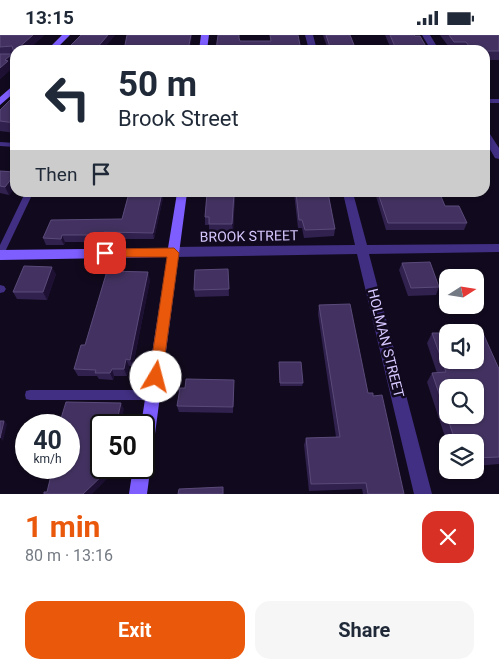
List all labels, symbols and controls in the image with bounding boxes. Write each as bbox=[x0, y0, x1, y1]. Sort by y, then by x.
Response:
text: 13:15 bbox=[25, 6, 74, 29]
text: 50 m bbox=[118, 64, 197, 105]
icon: left bbox=[35, 65, 100, 130]
text: Brook Street bbox=[118, 106, 239, 131]
icon: arrive bbox=[87, 160, 115, 188]
text: Then bbox=[35, 163, 77, 186]
street label: BROOK STREET bbox=[200, 227, 299, 245]
pin bbox=[84, 232, 126, 274]
icon: arrive bbox=[91, 239, 119, 267]
north arrow bbox=[439, 269, 484, 314]
map controls bbox=[439, 269, 484, 479]
street label: HOLMAN STREET bbox=[365, 287, 407, 400]
button: sound bbox=[439, 324, 484, 369]
position arrow bbox=[129, 350, 181, 402]
button: search bbox=[439, 379, 484, 424]
speed limit sign: 50 bbox=[90, 414, 155, 479]
text: 40 bbox=[33, 426, 62, 455]
button: layers bbox=[439, 434, 484, 479]
text: km/h bbox=[33, 452, 62, 466]
text: 1 min bbox=[25, 509, 100, 544]
button: close bbox=[422, 511, 474, 563]
text: 80 m · 13:16 bbox=[25, 546, 113, 565]
button: Exit bbox=[25, 601, 245, 659]
button: Share bbox=[255, 601, 474, 659]

